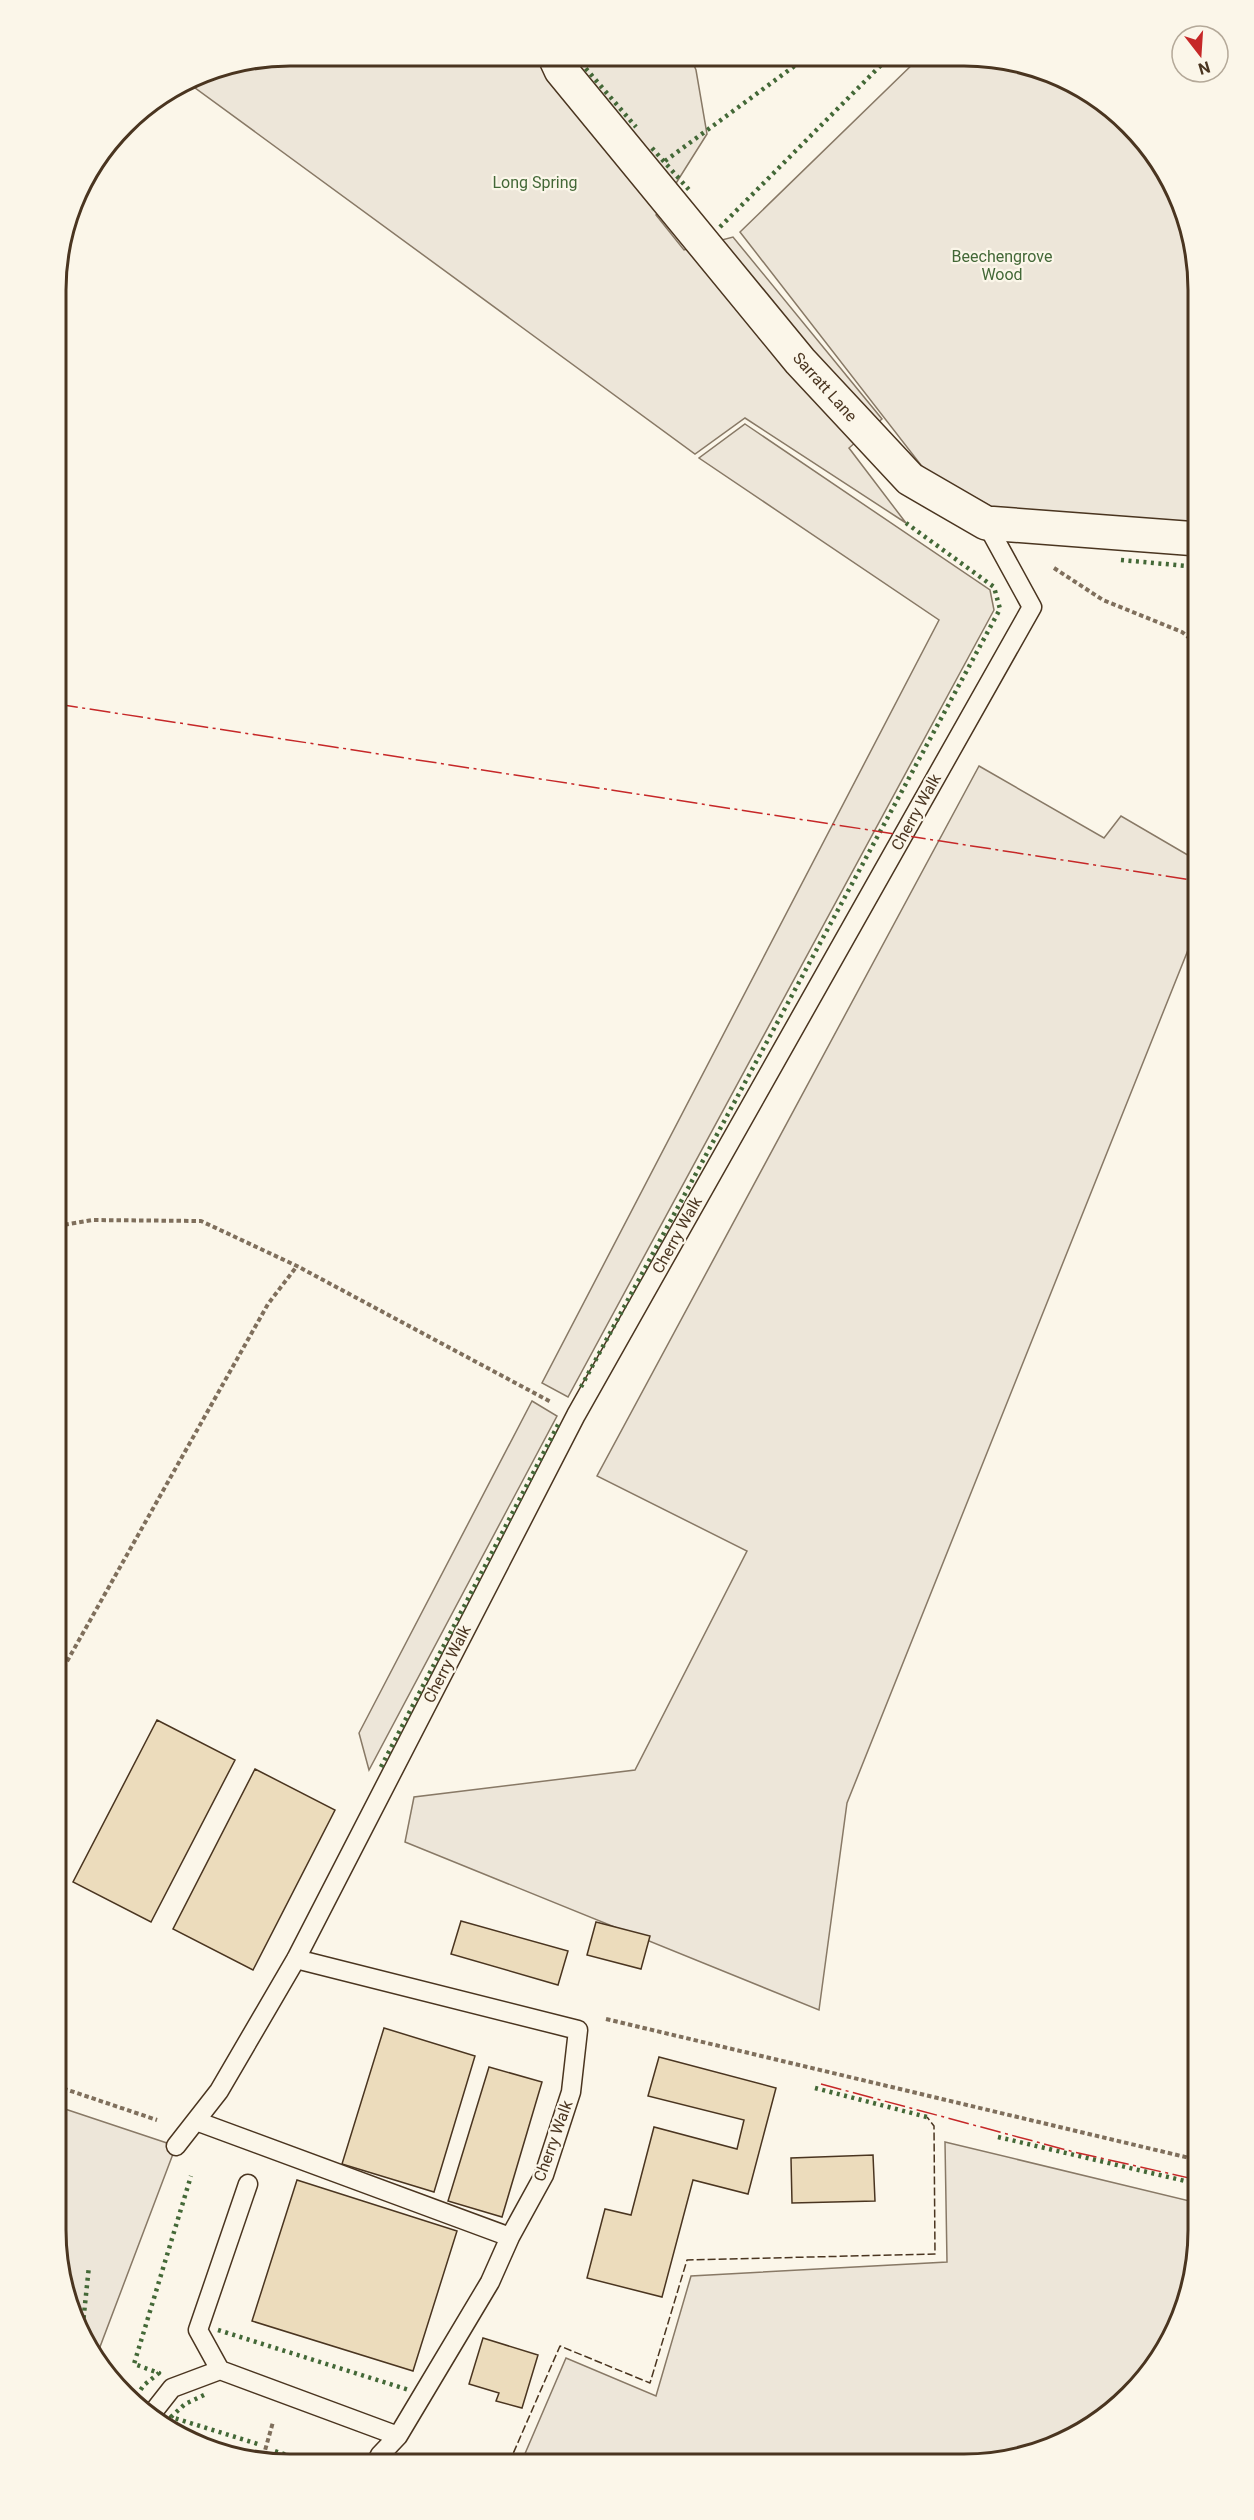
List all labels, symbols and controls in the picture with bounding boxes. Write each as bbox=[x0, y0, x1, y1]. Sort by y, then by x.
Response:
north arrow bbox=[1170, 24, 1230, 84]
text: N bbox=[1196, 57, 1212, 79]
park label: Long Spring bbox=[492, 173, 578, 192]
park label: Beechengrove Wood bbox=[952, 247, 1052, 284]
street label: Sarratt Lane bbox=[789, 348, 861, 426]
street label: Cherry Walk bbox=[887, 769, 945, 854]
street label: Cherry Walk bbox=[648, 1192, 706, 1277]
street label: Cherry Walk bbox=[419, 1621, 475, 1706]
street label: Cherry Walk bbox=[530, 2097, 577, 2184]

